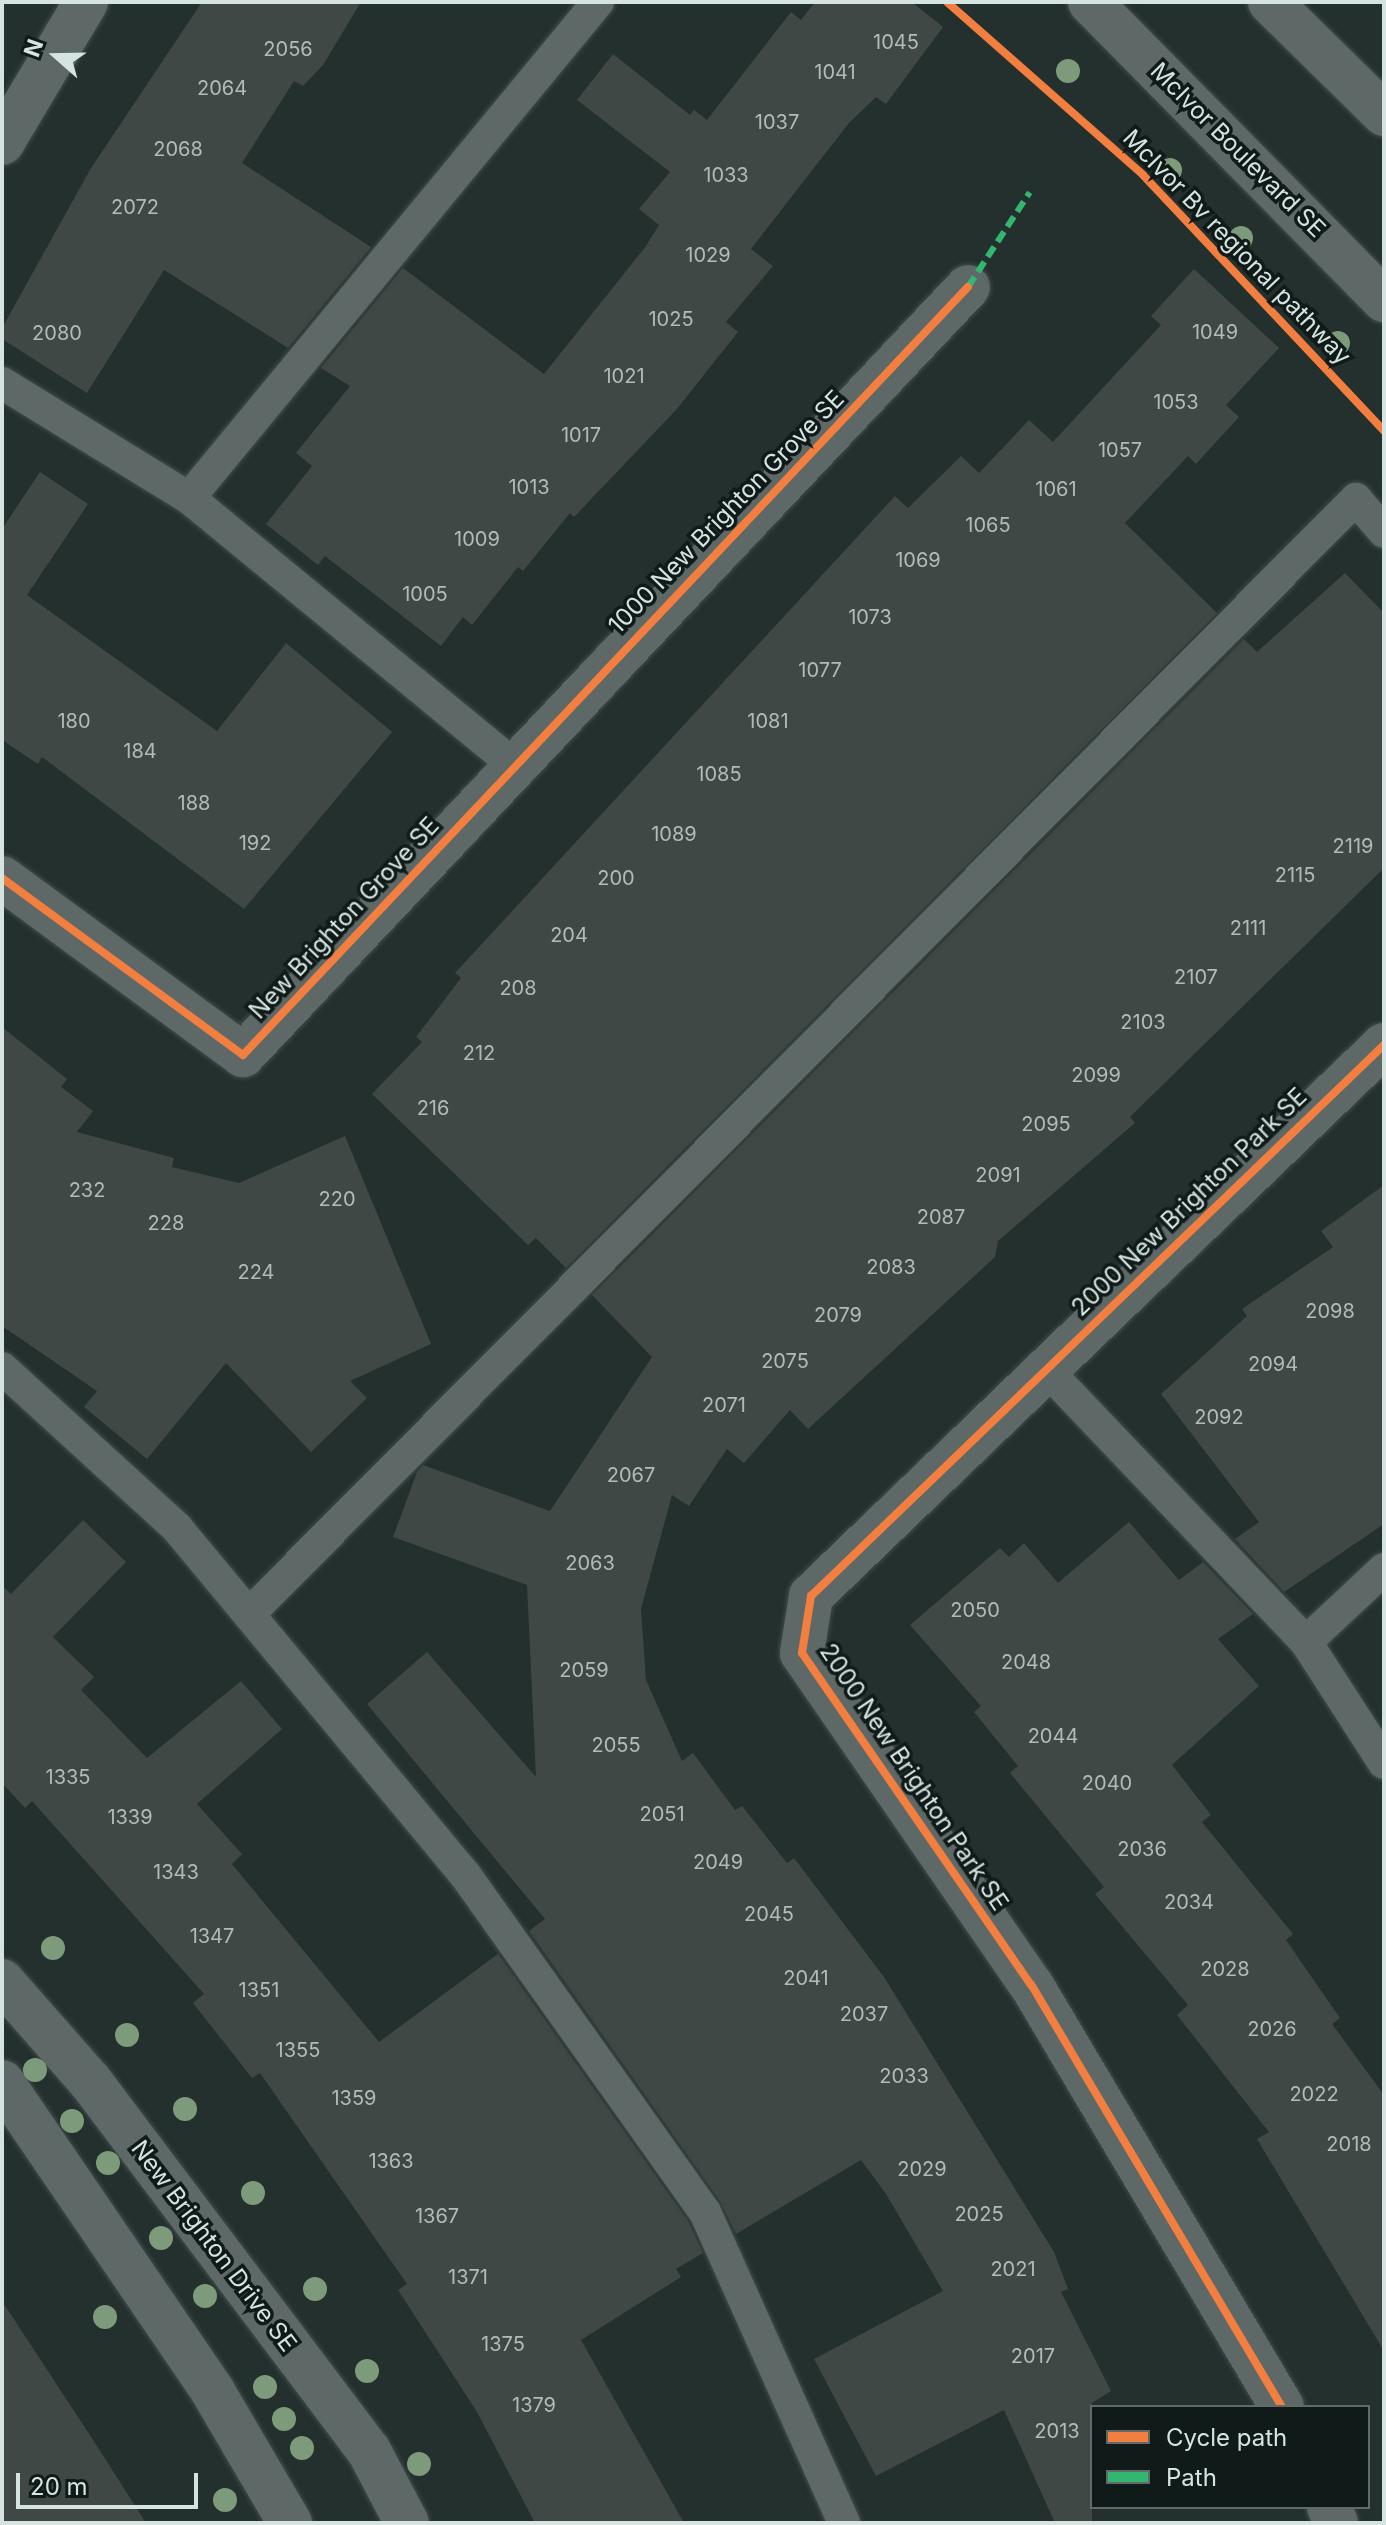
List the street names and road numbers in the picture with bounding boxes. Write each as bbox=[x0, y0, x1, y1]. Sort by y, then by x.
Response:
street label: McIvor Boulevard SE bbox=[1145, 57, 1331, 243]
street label: McIvor Bv regional pathway bbox=[1117, 123, 1357, 371]
street label: 1000 New Brighton Grove SE bbox=[602, 384, 850, 640]
street label: New Brighton Grove SE bbox=[243, 811, 445, 1025]
street label: 2000 New Brighton Park SE bbox=[1065, 1082, 1313, 1322]
street label: 2000 New Brighton Park SE bbox=[814, 1638, 1014, 1916]
street label: New Brighton Drive SE bbox=[125, 2135, 303, 2357]

